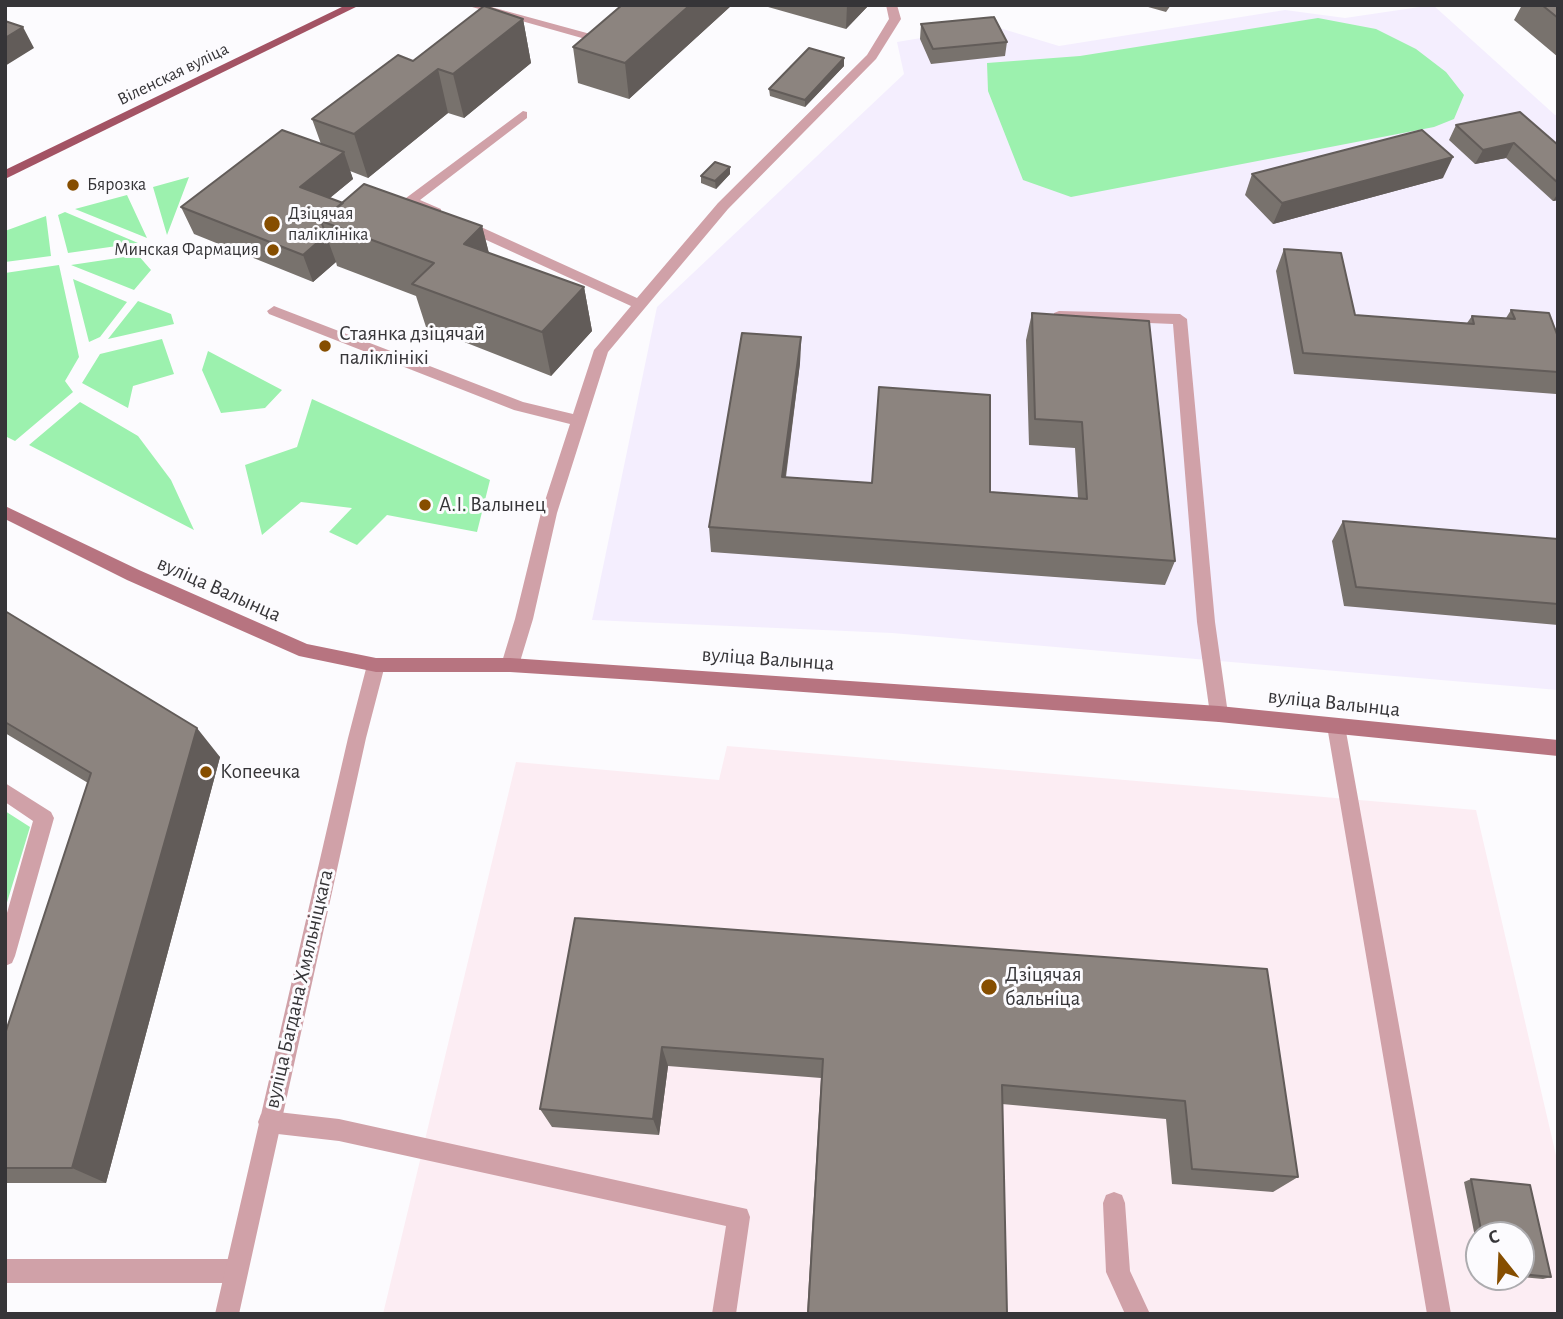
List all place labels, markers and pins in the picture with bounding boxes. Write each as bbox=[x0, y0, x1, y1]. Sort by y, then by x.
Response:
place label: Бярозка bbox=[87, 174, 146, 196]
marker: Бярозка bbox=[65, 177, 81, 193]
place label: Дзіцячая паліклініка bbox=[288, 203, 368, 246]
marker: Дзіцячая паліклініка bbox=[262, 214, 282, 234]
place label: Минская Фармация bbox=[114, 239, 259, 261]
marker: Минская Фармация bbox=[265, 242, 281, 258]
place label: Стаянка дзіцячай паліклінікі bbox=[339, 321, 485, 371]
marker: Стаянка дзіцячай паліклінікі bbox=[317, 338, 333, 354]
place label: А.І. Валынец bbox=[439, 492, 546, 518]
marker: А.І. Валынец bbox=[417, 497, 433, 513]
place label: Копеечка bbox=[220, 759, 300, 785]
marker: Копеечка bbox=[198, 764, 214, 780]
place label: Дзіцячая бальніца bbox=[1005, 962, 1081, 1012]
marker: Дзіцячая бальніца bbox=[979, 977, 999, 997]

